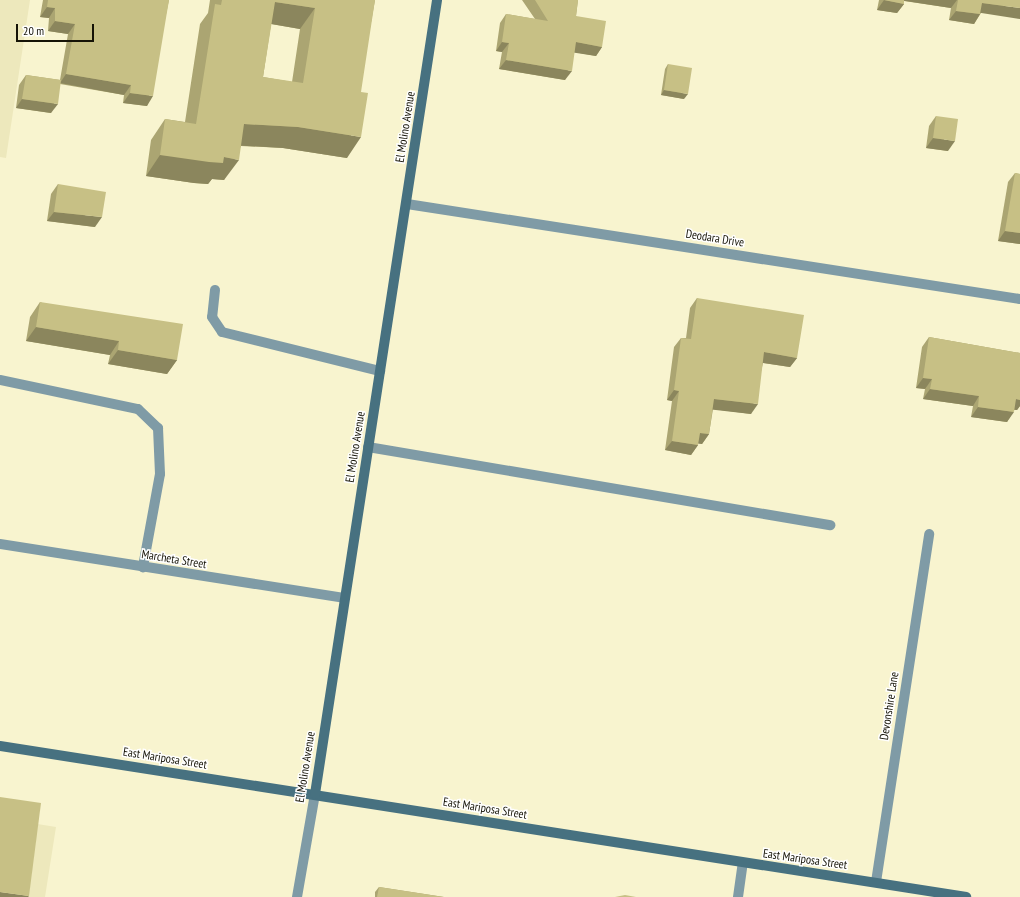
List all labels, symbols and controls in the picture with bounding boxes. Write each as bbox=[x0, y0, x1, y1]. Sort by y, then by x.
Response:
scale bar bbox=[18, 16, 96, 42]
text: 20 m bbox=[23, 23, 44, 38]
street label: El Molino Avenue bbox=[392, 90, 418, 164]
street label: Deodara Drive bbox=[685, 226, 745, 250]
street label: El Molino Avenue bbox=[342, 410, 368, 484]
street label: Marcheta Street bbox=[140, 547, 208, 571]
street label: Devonshire Lane bbox=[877, 671, 901, 741]
street label: El Molino Avenue bbox=[292, 730, 318, 804]
street label: East Mariposa Street bbox=[122, 744, 208, 772]
street label: East Mariposa Street bbox=[442, 794, 528, 822]
street label: East Mariposa Street bbox=[762, 846, 848, 872]

